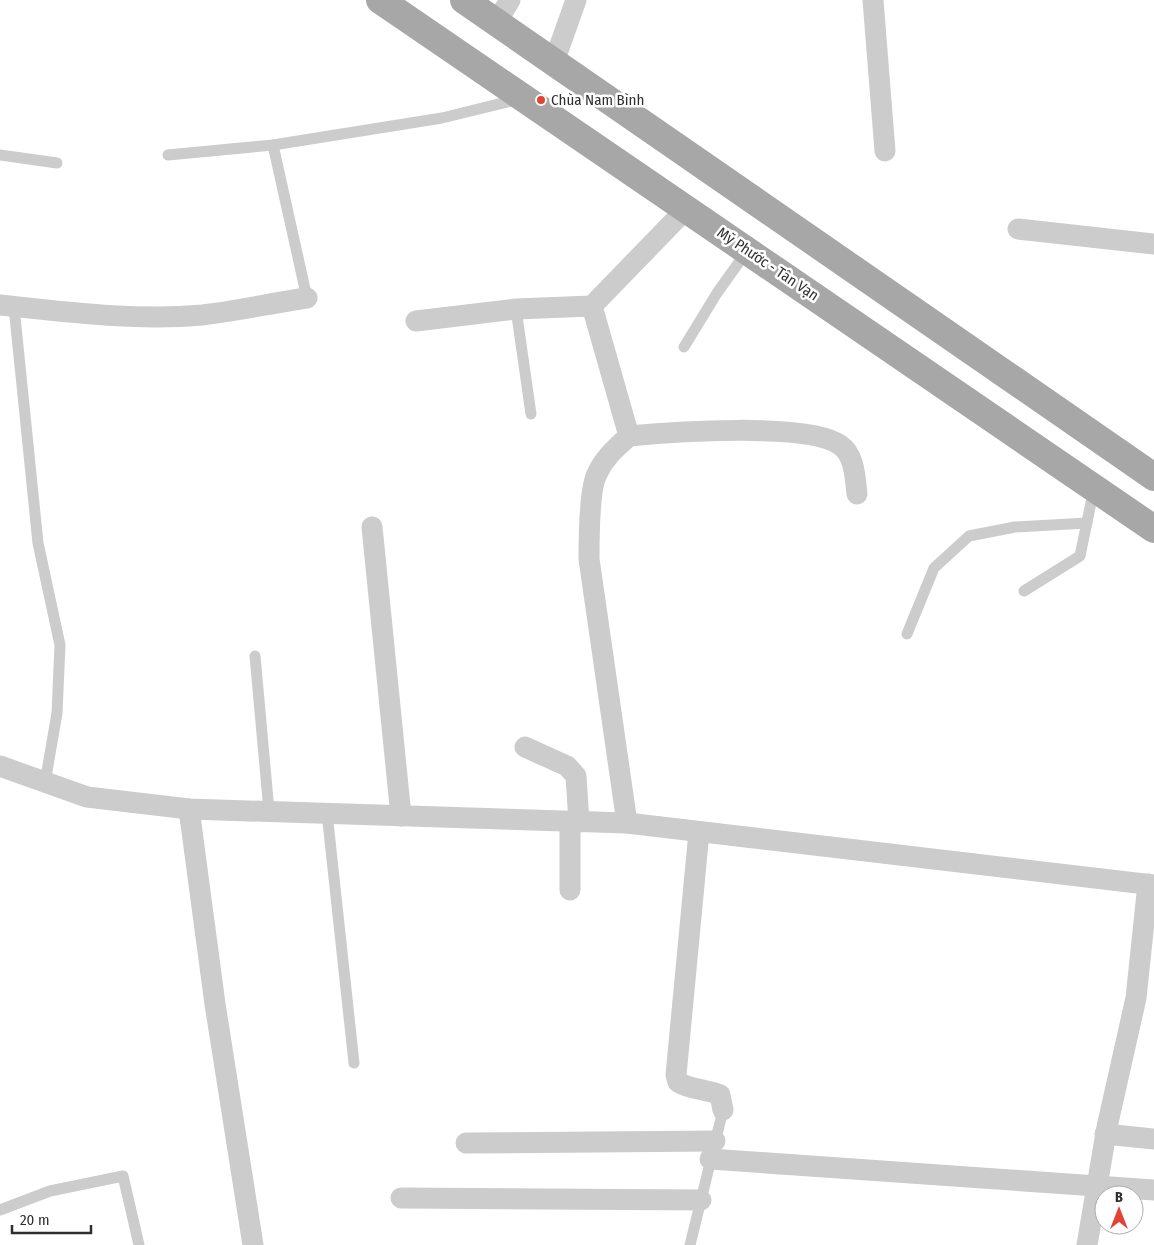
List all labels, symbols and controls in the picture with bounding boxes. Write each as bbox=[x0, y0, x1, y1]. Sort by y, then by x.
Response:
place label: Chùa Nam Bình bbox=[551, 91, 644, 109]
marker: Chùa Nam Bình bbox=[535, 94, 547, 106]
street label: Mỹ Phước - Tân Vạn bbox=[714, 223, 822, 305]
north arrow bbox=[1094, 1185, 1144, 1235]
text: B bbox=[1115, 1189, 1123, 1206]
scale bar bbox=[12, 1202, 91, 1234]
text: 20 m bbox=[20, 1211, 50, 1229]

